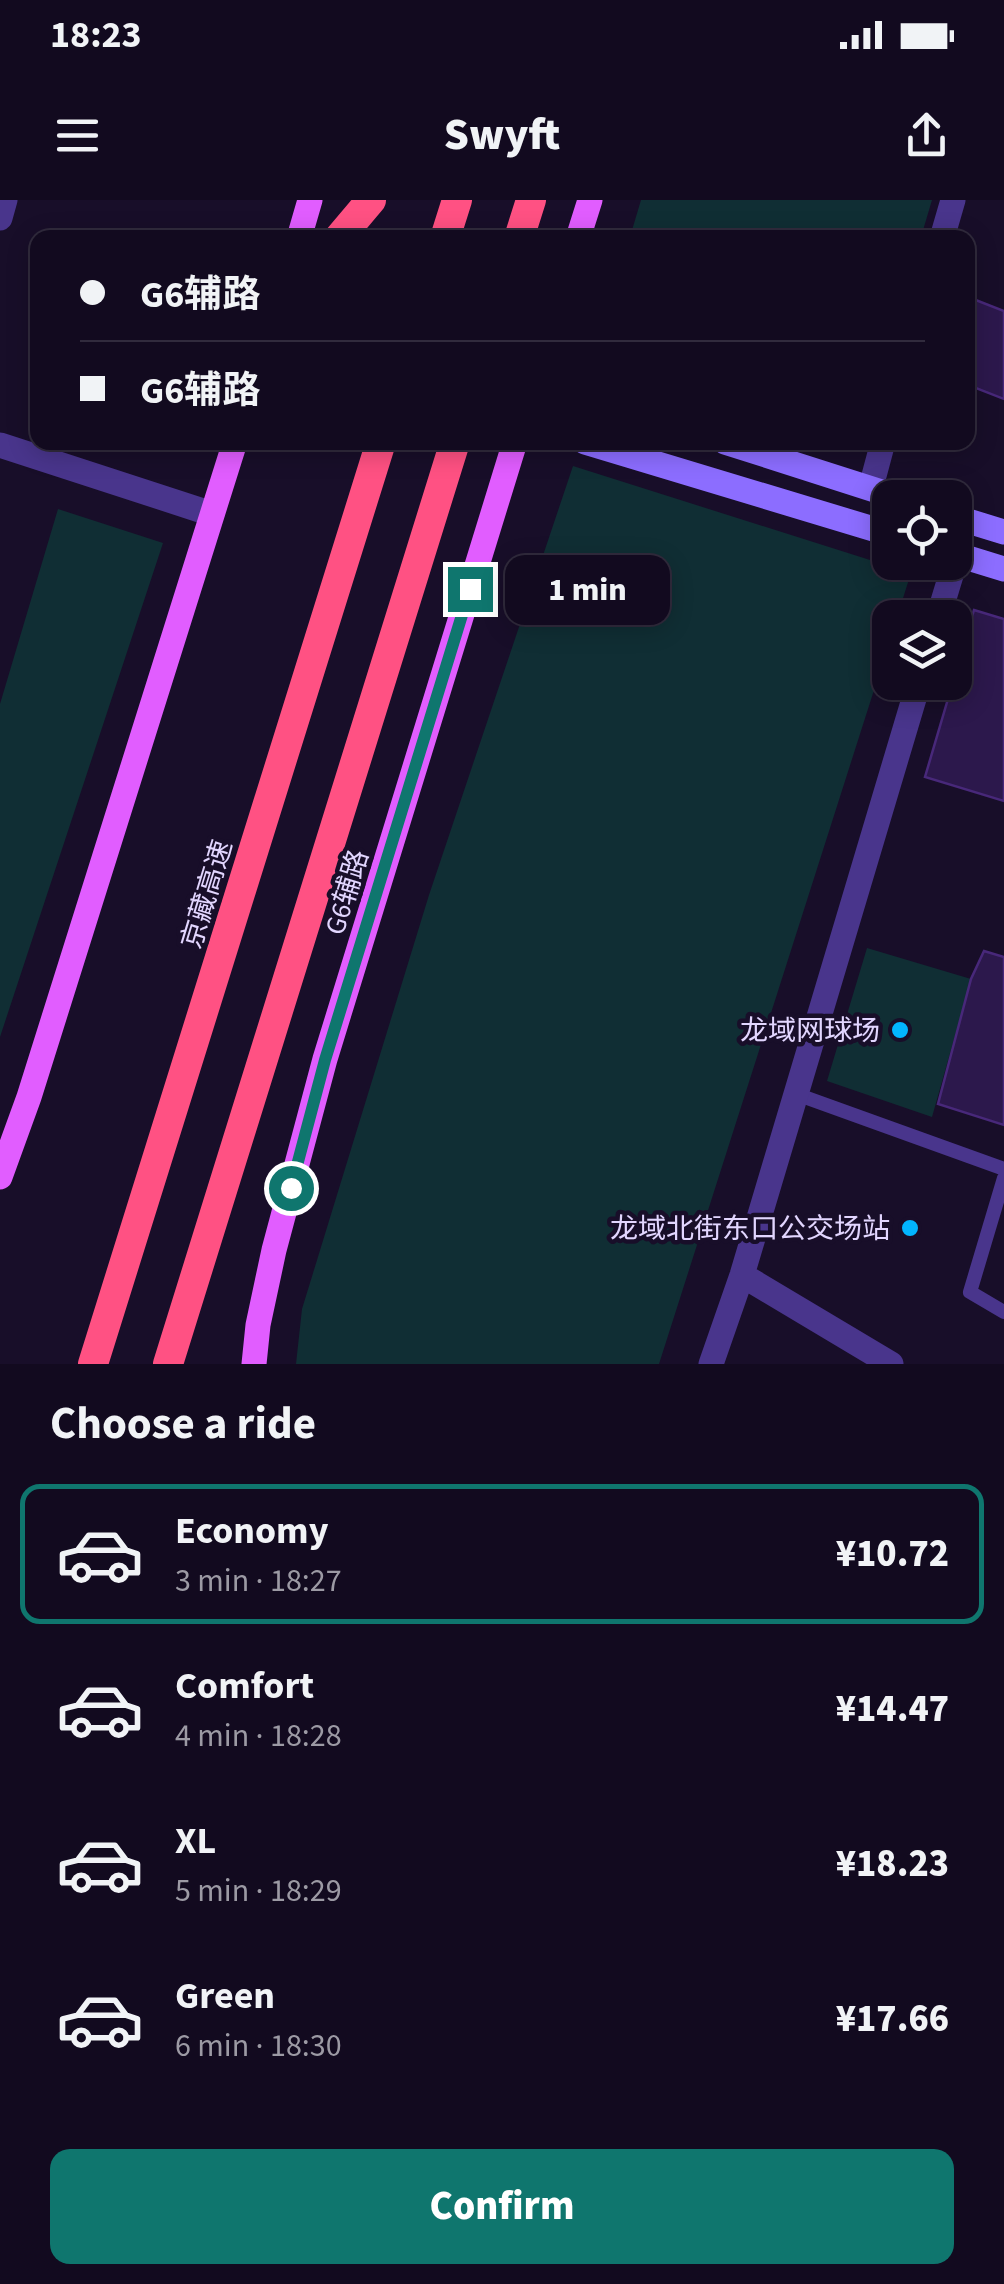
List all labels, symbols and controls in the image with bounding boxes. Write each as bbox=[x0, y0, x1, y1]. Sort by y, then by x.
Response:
text: 18:23 bbox=[50, 8, 142, 62]
text: Swyft bbox=[444, 103, 560, 167]
icon: menu bbox=[50, 108, 105, 163]
icon: share bbox=[899, 108, 954, 163]
text: G6辅路 bbox=[140, 268, 260, 322]
text: G6辅路 bbox=[140, 364, 260, 418]
map controls bbox=[872, 480, 972, 700]
button: locate bbox=[872, 480, 972, 580]
callout: 1 min bbox=[505, 554, 670, 624]
route end bbox=[448, 567, 493, 612]
text: 1 min bbox=[548, 567, 627, 613]
button: layers bbox=[872, 600, 972, 700]
street label: 京藏高速 bbox=[171, 835, 242, 954]
street label: G6辅路 bbox=[315, 845, 379, 940]
place label: 龙域网球场 bbox=[740, 1011, 880, 1051]
marker: 龙域网球场 bbox=[889, 1019, 911, 1041]
route start bbox=[269, 1166, 314, 1211]
place label: 龙域北街东口公交场站 bbox=[610, 1209, 890, 1249]
marker: 龙域北街东口公交场站 bbox=[899, 1217, 921, 1239]
text: Choose a ride bbox=[50, 1392, 316, 1456]
text: Economy bbox=[175, 1504, 328, 1558]
icon: car bbox=[55, 1509, 145, 1599]
text: ¥10.72 bbox=[836, 1527, 949, 1581]
text: 3 min · 18:27 bbox=[175, 1558, 342, 1604]
text: Comfort bbox=[175, 1659, 314, 1713]
icon: car bbox=[55, 1664, 145, 1754]
text: ¥14.47 bbox=[836, 1682, 949, 1736]
text: 4 min · 18:28 bbox=[175, 1713, 342, 1759]
text: XL bbox=[175, 1814, 216, 1868]
icon: car bbox=[55, 1819, 145, 1909]
text: ¥18.23 bbox=[836, 1837, 949, 1891]
text: 5 min · 18:29 bbox=[175, 1868, 342, 1914]
text: Green bbox=[175, 1969, 275, 2023]
icon: car bbox=[55, 1974, 145, 2064]
text: ¥17.66 bbox=[836, 1992, 949, 2046]
text: 6 min · 18:30 bbox=[175, 2023, 342, 2069]
button: Confirm bbox=[50, 2149, 954, 2264]

